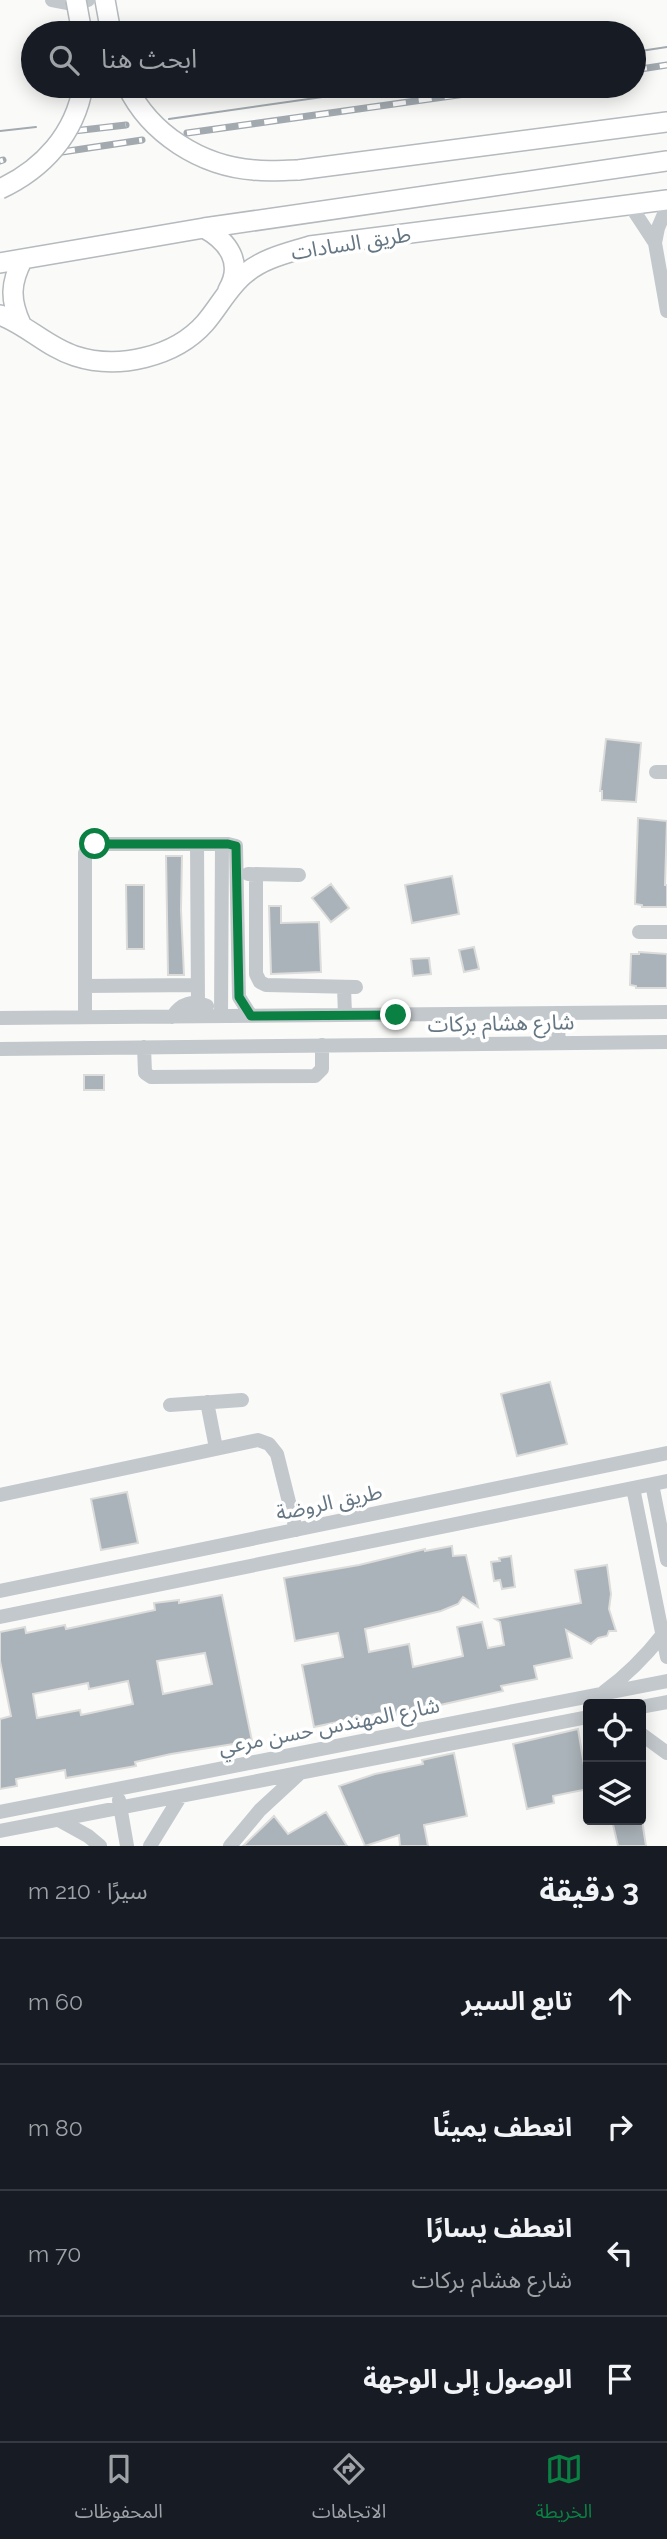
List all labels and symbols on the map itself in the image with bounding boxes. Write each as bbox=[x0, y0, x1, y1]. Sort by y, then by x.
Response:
street label: طريق السادات bbox=[289, 221, 413, 266]
route start bbox=[79, 828, 110, 859]
route end bbox=[380, 999, 411, 1030]
street label: شارع هشام بركات bbox=[428, 1009, 575, 1041]
street label: طريق الروضة bbox=[274, 1479, 385, 1526]
street label: شارع المهندس حسن مرعي bbox=[216, 1692, 442, 1763]

